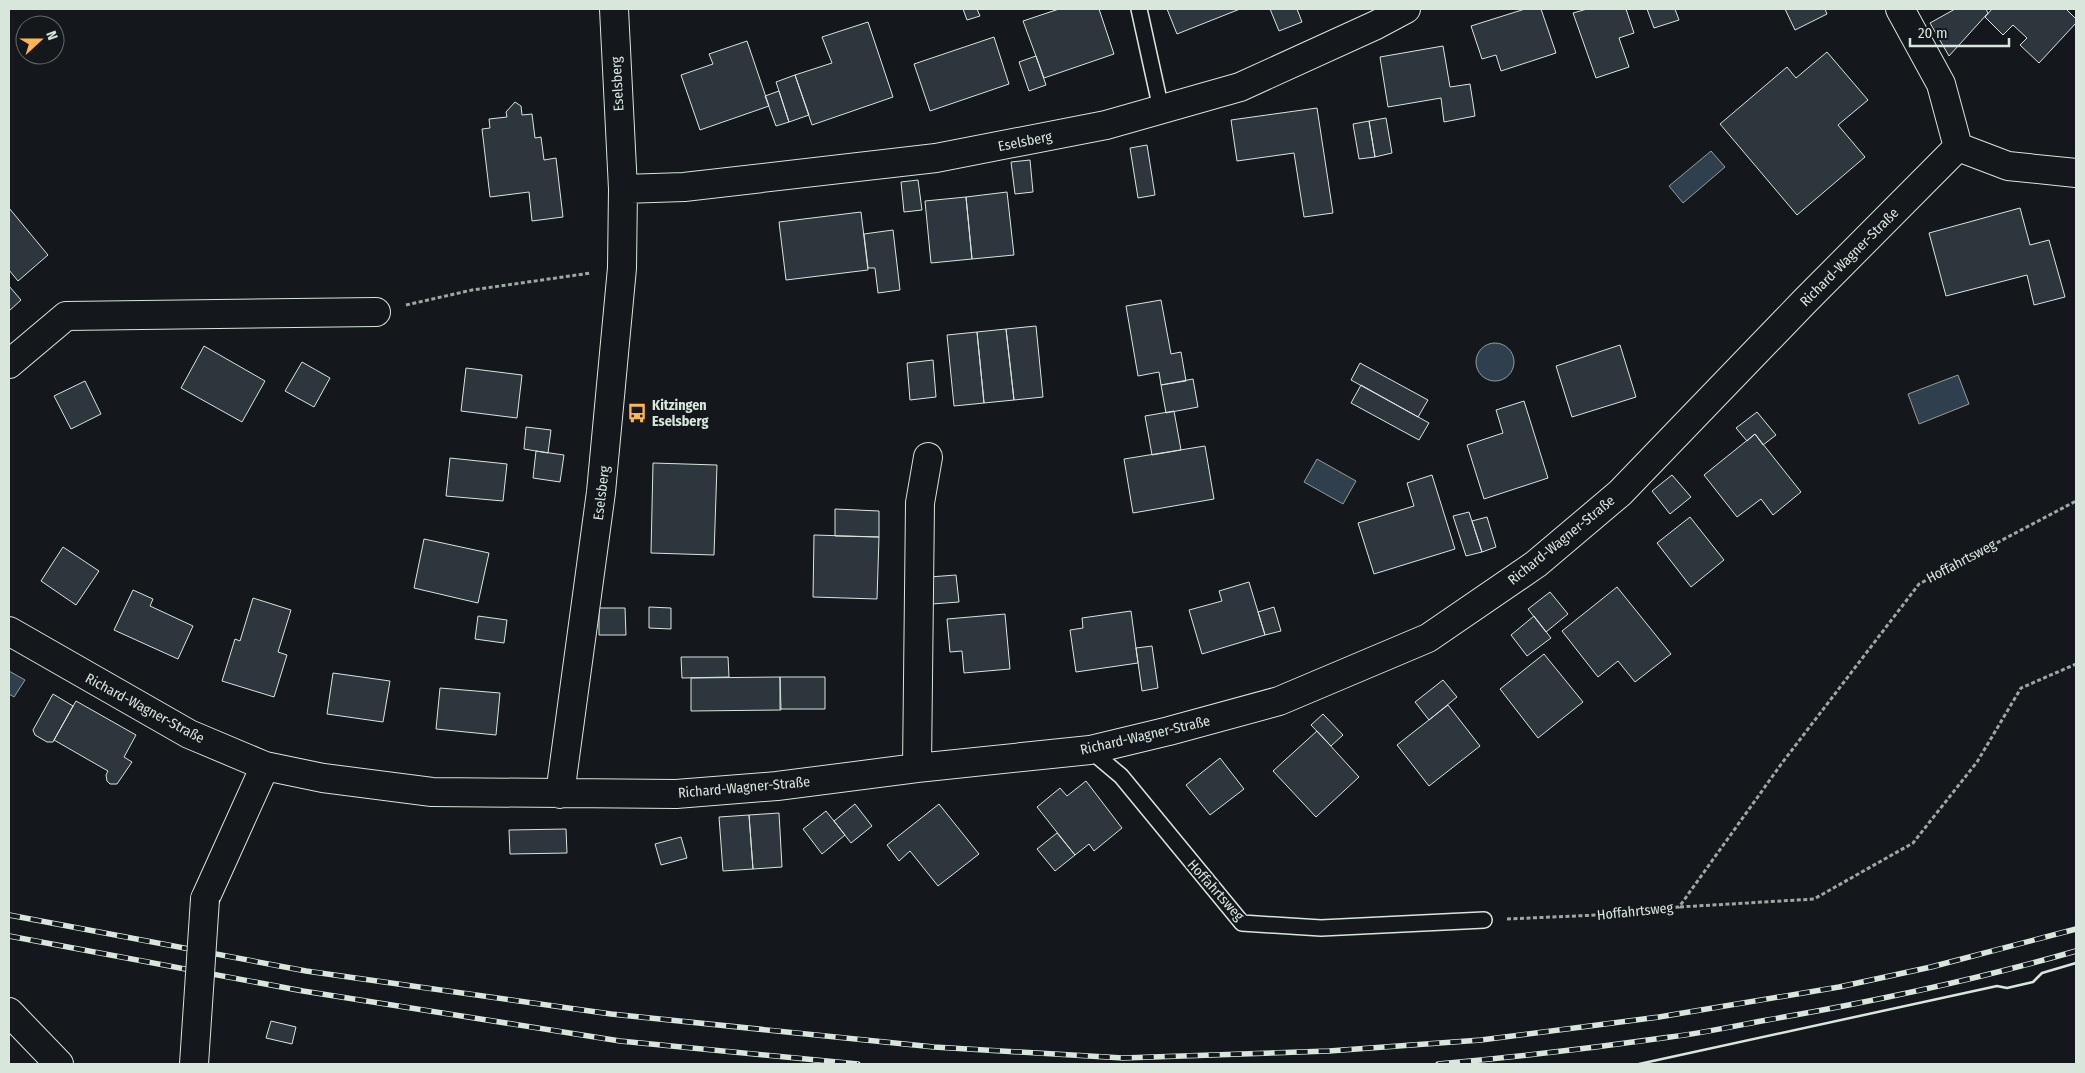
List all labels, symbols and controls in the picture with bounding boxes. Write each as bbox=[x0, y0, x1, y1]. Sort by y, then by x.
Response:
north arrow bbox=[15, 15, 65, 65]
scale bar bbox=[1910, 15, 2009, 47]
text: 20 m bbox=[1918, 24, 1948, 42]
text: N bbox=[42, 29, 61, 42]
street label: Eselsberg bbox=[608, 56, 627, 112]
street label: Eselsberg bbox=[997, 128, 1054, 155]
street label: Richard-Wagner-Straße bbox=[1797, 204, 1902, 310]
place label: Kitzingen Eselsberg bbox=[652, 397, 708, 430]
bus stop icon: Kitzingen Eselsberg bbox=[626, 402, 648, 424]
street label: Eselsberg bbox=[590, 464, 613, 521]
street label: Richard-Wagner-Straße bbox=[1504, 492, 1618, 589]
street label: Hoffahrtsweg bbox=[1924, 536, 1999, 587]
street label: Richard-Wagner-Straße bbox=[82, 670, 207, 747]
street label: Richard-Wagner-Straße bbox=[1079, 712, 1212, 759]
street label: Richard-Wagner-Straße bbox=[677, 773, 811, 802]
street label: Hoffahrtsweg bbox=[1184, 856, 1248, 925]
street label: Hoffahrtsweg bbox=[1596, 899, 1674, 924]

